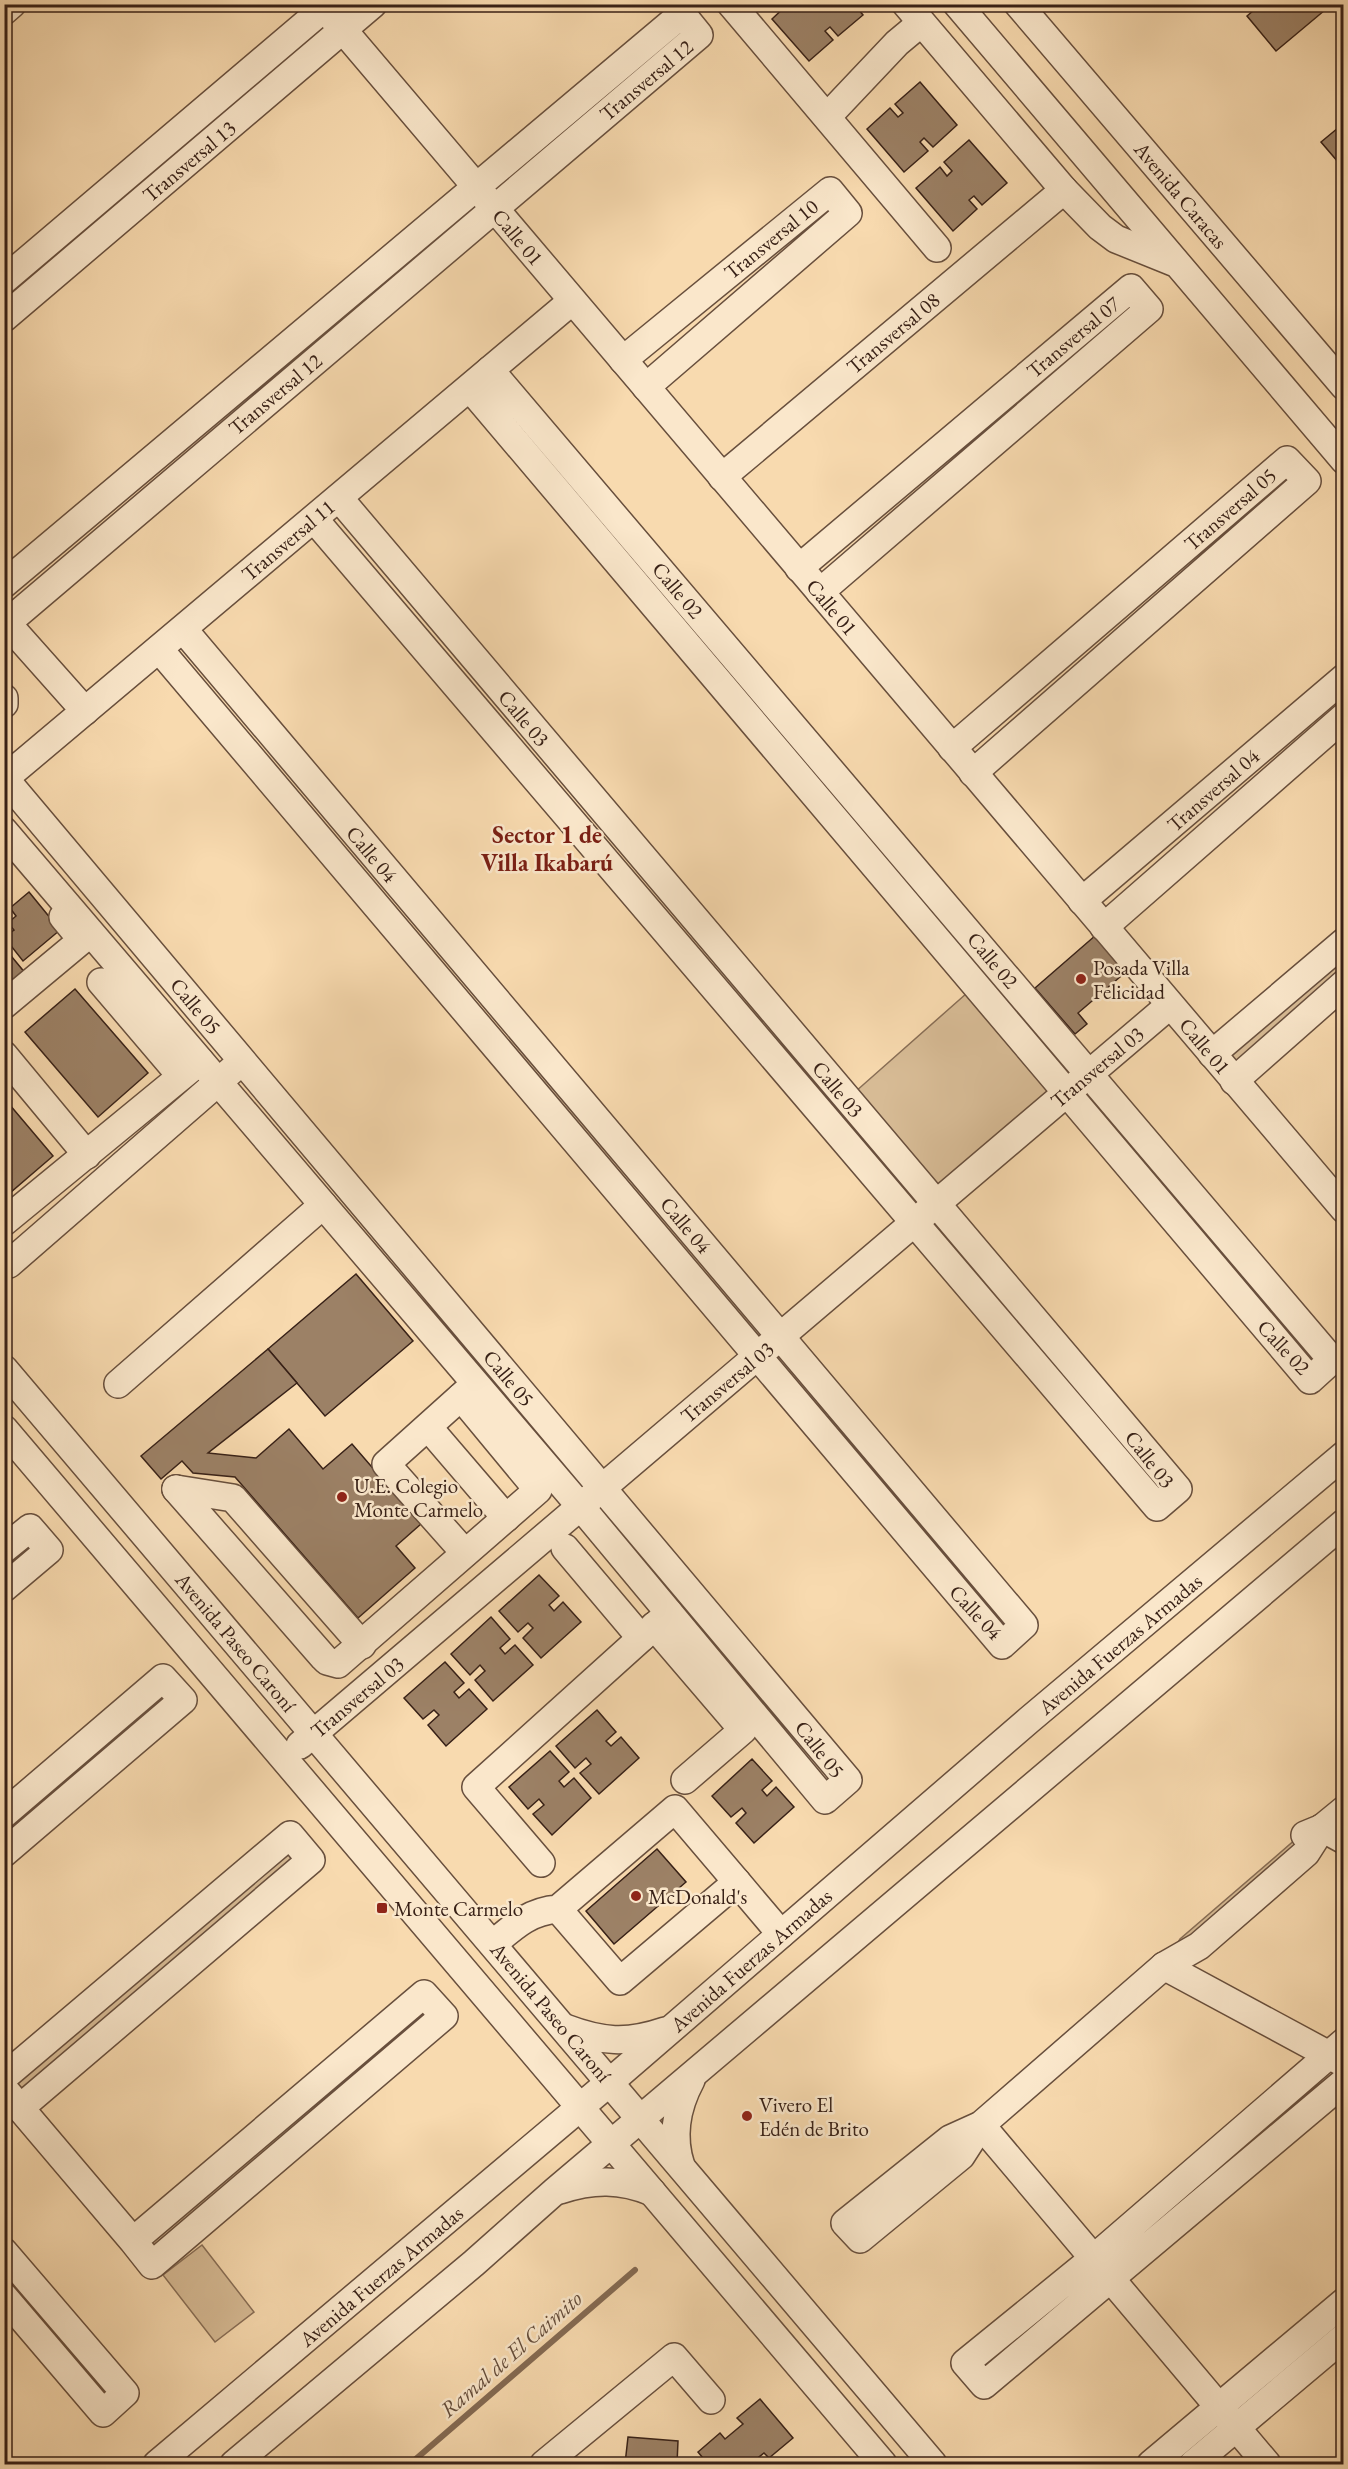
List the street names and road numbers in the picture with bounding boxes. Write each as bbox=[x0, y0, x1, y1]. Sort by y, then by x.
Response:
street label: Transversal 12 bbox=[594, 33, 698, 127]
street label: Transversal 13 bbox=[137, 114, 241, 208]
street label: Avenida Caracas bbox=[1128, 135, 1234, 254]
street label: Transversal 10 bbox=[718, 193, 824, 285]
street label: Calle 01 bbox=[486, 203, 550, 271]
street label: Transversal 08 bbox=[841, 286, 945, 380]
street label: Transversal 07 bbox=[1021, 290, 1126, 384]
street label: Transversal 12 bbox=[223, 347, 327, 441]
street label: Transversal 05 bbox=[1178, 462, 1282, 556]
street label: Transversal 11 bbox=[236, 493, 340, 587]
street label: Calle 02 bbox=[646, 556, 710, 624]
street label: Calle 01 bbox=[800, 573, 864, 641]
street label: Calle 03 bbox=[492, 684, 556, 752]
street label: Transversal 04 bbox=[1161, 742, 1265, 837]
street label: Calle 04 bbox=[340, 820, 404, 889]
street label: Calle 02 bbox=[961, 926, 1025, 994]
street label: Calle 05 bbox=[164, 972, 228, 1040]
street label: Calle 01 bbox=[1173, 1012, 1237, 1080]
street label: Transversal 03 bbox=[1045, 1020, 1149, 1114]
street label: Calle 03 bbox=[806, 1055, 870, 1123]
street label: Calle 04 bbox=[654, 1191, 718, 1260]
street label: Calle 02 bbox=[1252, 1314, 1316, 1380]
street label: Transversal 03 bbox=[675, 1335, 779, 1429]
street label: Calle 05 bbox=[477, 1344, 541, 1412]
street label: Calle 03 bbox=[1119, 1425, 1181, 1493]
street label: Avenida Paseo Caroní bbox=[169, 1566, 303, 1718]
street label: Avenida Fuerzas Armadas bbox=[1032, 1567, 1208, 1721]
street label: Calle 04 bbox=[944, 1579, 1009, 1646]
street label: Transversal 03 bbox=[305, 1650, 409, 1744]
street label: Calle 05 bbox=[789, 1715, 851, 1783]
street label: Avenida Fuerzas Armadas bbox=[664, 1882, 838, 2038]
street label: Avenida Paseo Caroní bbox=[484, 1936, 618, 2088]
street label: Avenida Fuerzas Armadas bbox=[293, 2199, 469, 2353]

